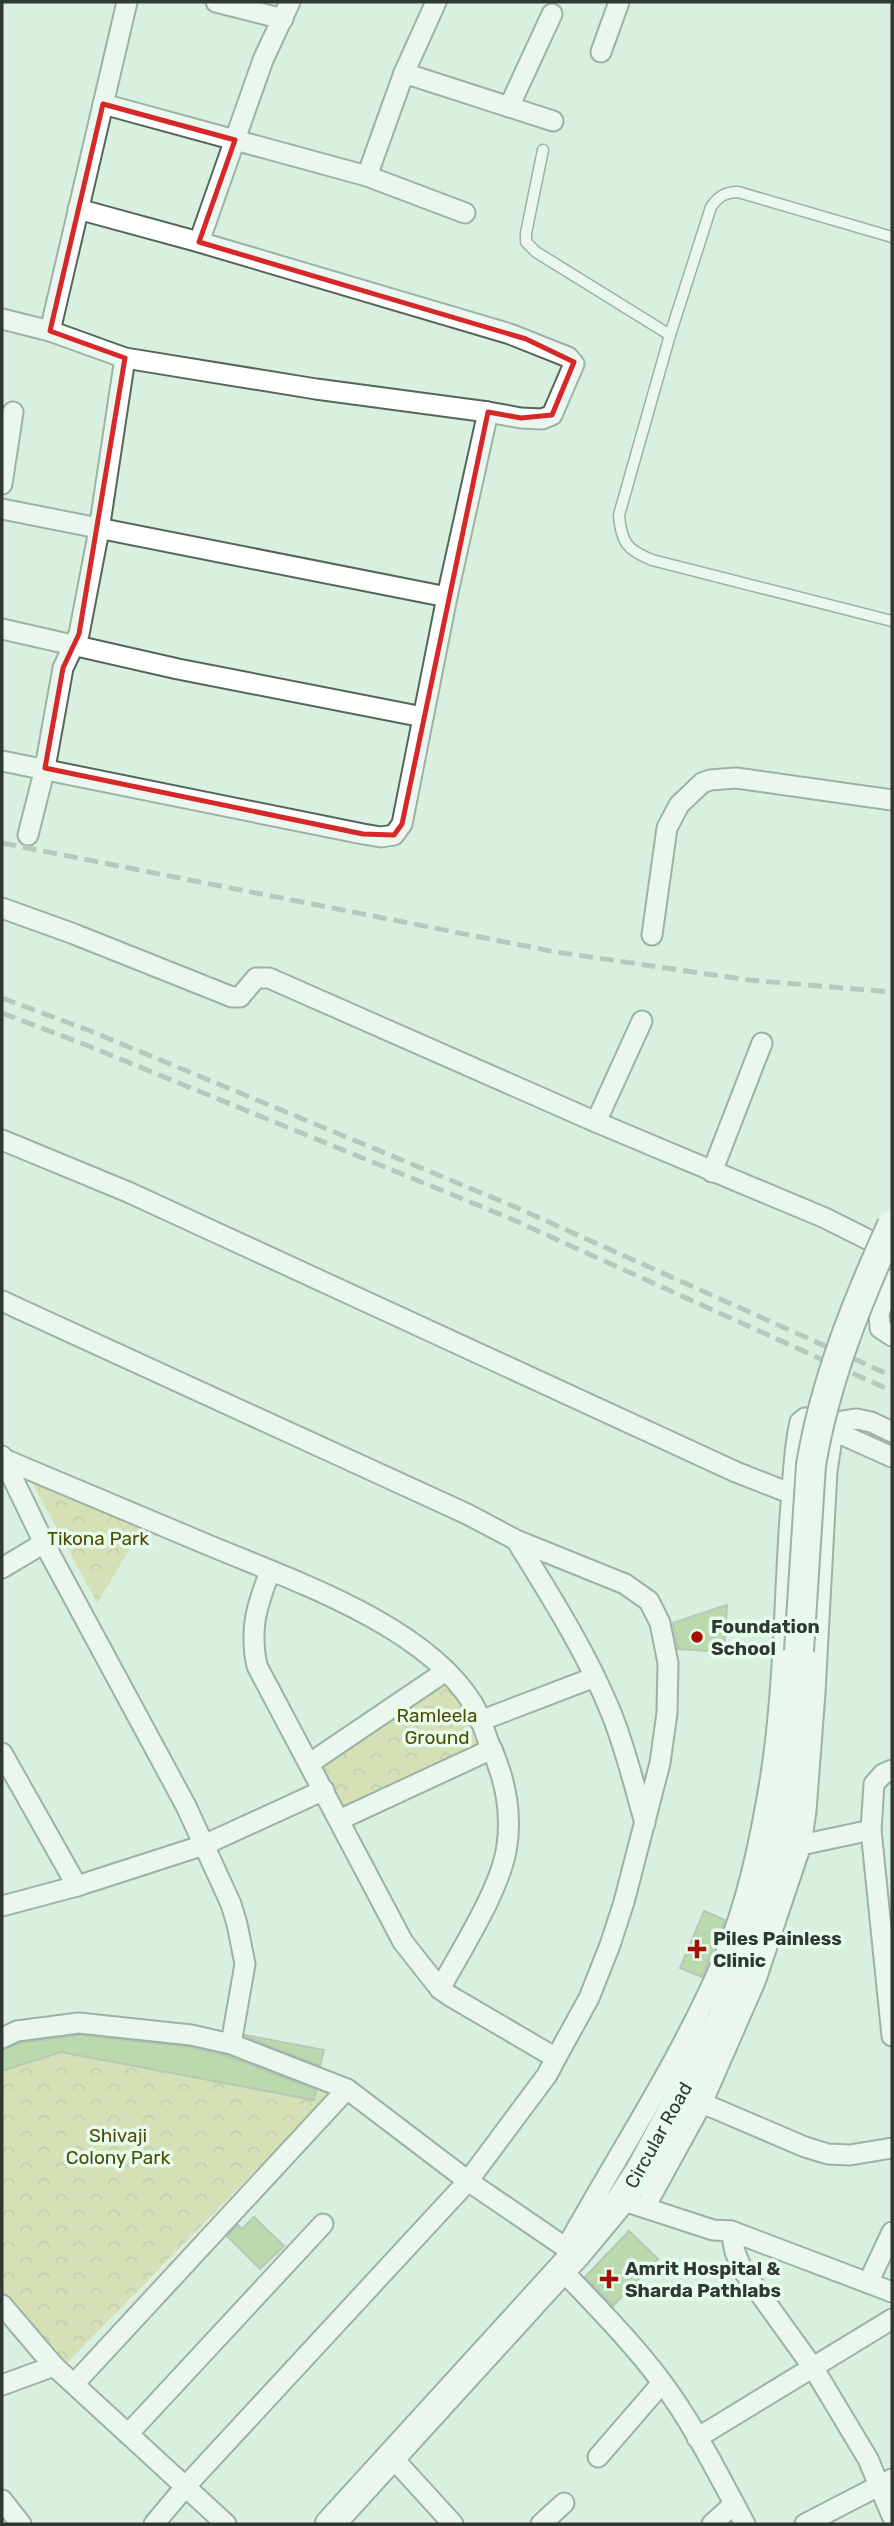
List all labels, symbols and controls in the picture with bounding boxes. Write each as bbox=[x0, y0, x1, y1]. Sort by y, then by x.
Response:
park label: Tikona Park bbox=[47, 1527, 149, 1550]
place label: Foundation School bbox=[711, 1615, 820, 1660]
marker: Foundation School bbox=[689, 1629, 705, 1645]
park label: Ramleela Ground bbox=[397, 1704, 477, 1749]
place label: Piles Painless Clinic bbox=[713, 1927, 842, 1972]
marker: Piles Painless Clinic bbox=[687, 1939, 707, 1959]
street label: Circular Road bbox=[620, 2078, 697, 2192]
park label: Shivaji Colony Park bbox=[66, 2124, 170, 2169]
place label: Amrit Hospital & Sharda Pathlabs bbox=[625, 2257, 781, 2302]
marker: Amrit Hospital & Sharda Pathlabs bbox=[599, 2269, 619, 2289]

